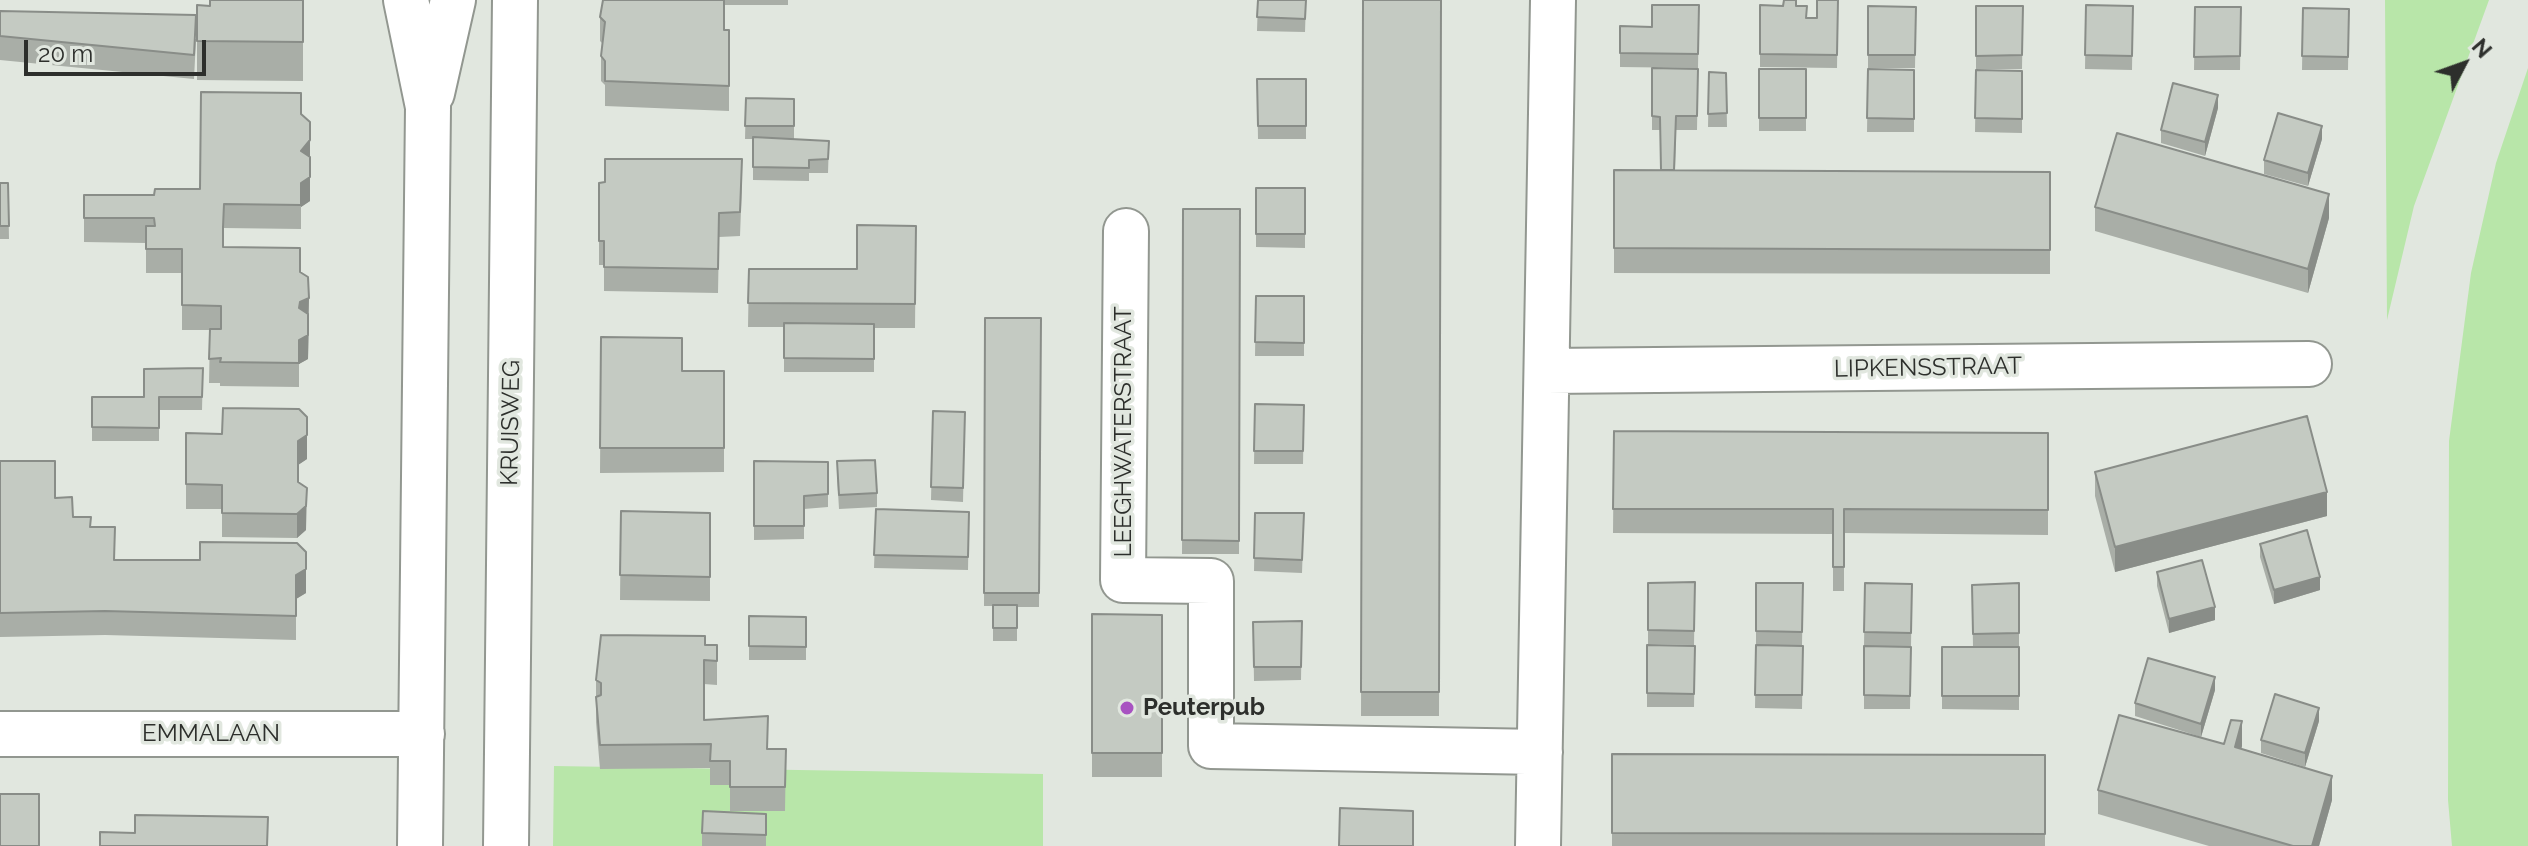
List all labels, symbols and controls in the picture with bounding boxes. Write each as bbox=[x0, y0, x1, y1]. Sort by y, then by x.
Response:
scale bar bbox=[28, 24, 210, 74]
north arrow bbox=[2424, 24, 2504, 104]
text: N bbox=[2467, 33, 2497, 63]
text: 20 m bbox=[38, 39, 93, 68]
street label: LEEGHWATERSTRAAT bbox=[1110, 306, 1138, 558]
street label: LIPKENSSTRAAT bbox=[1834, 352, 2022, 384]
street label: KRUISWEG bbox=[496, 360, 526, 486]
place label: Peuterpub bbox=[1143, 694, 1265, 722]
marker: Peuterpub bbox=[1118, 699, 1136, 717]
street label: EMMALAAN bbox=[142, 720, 280, 748]

